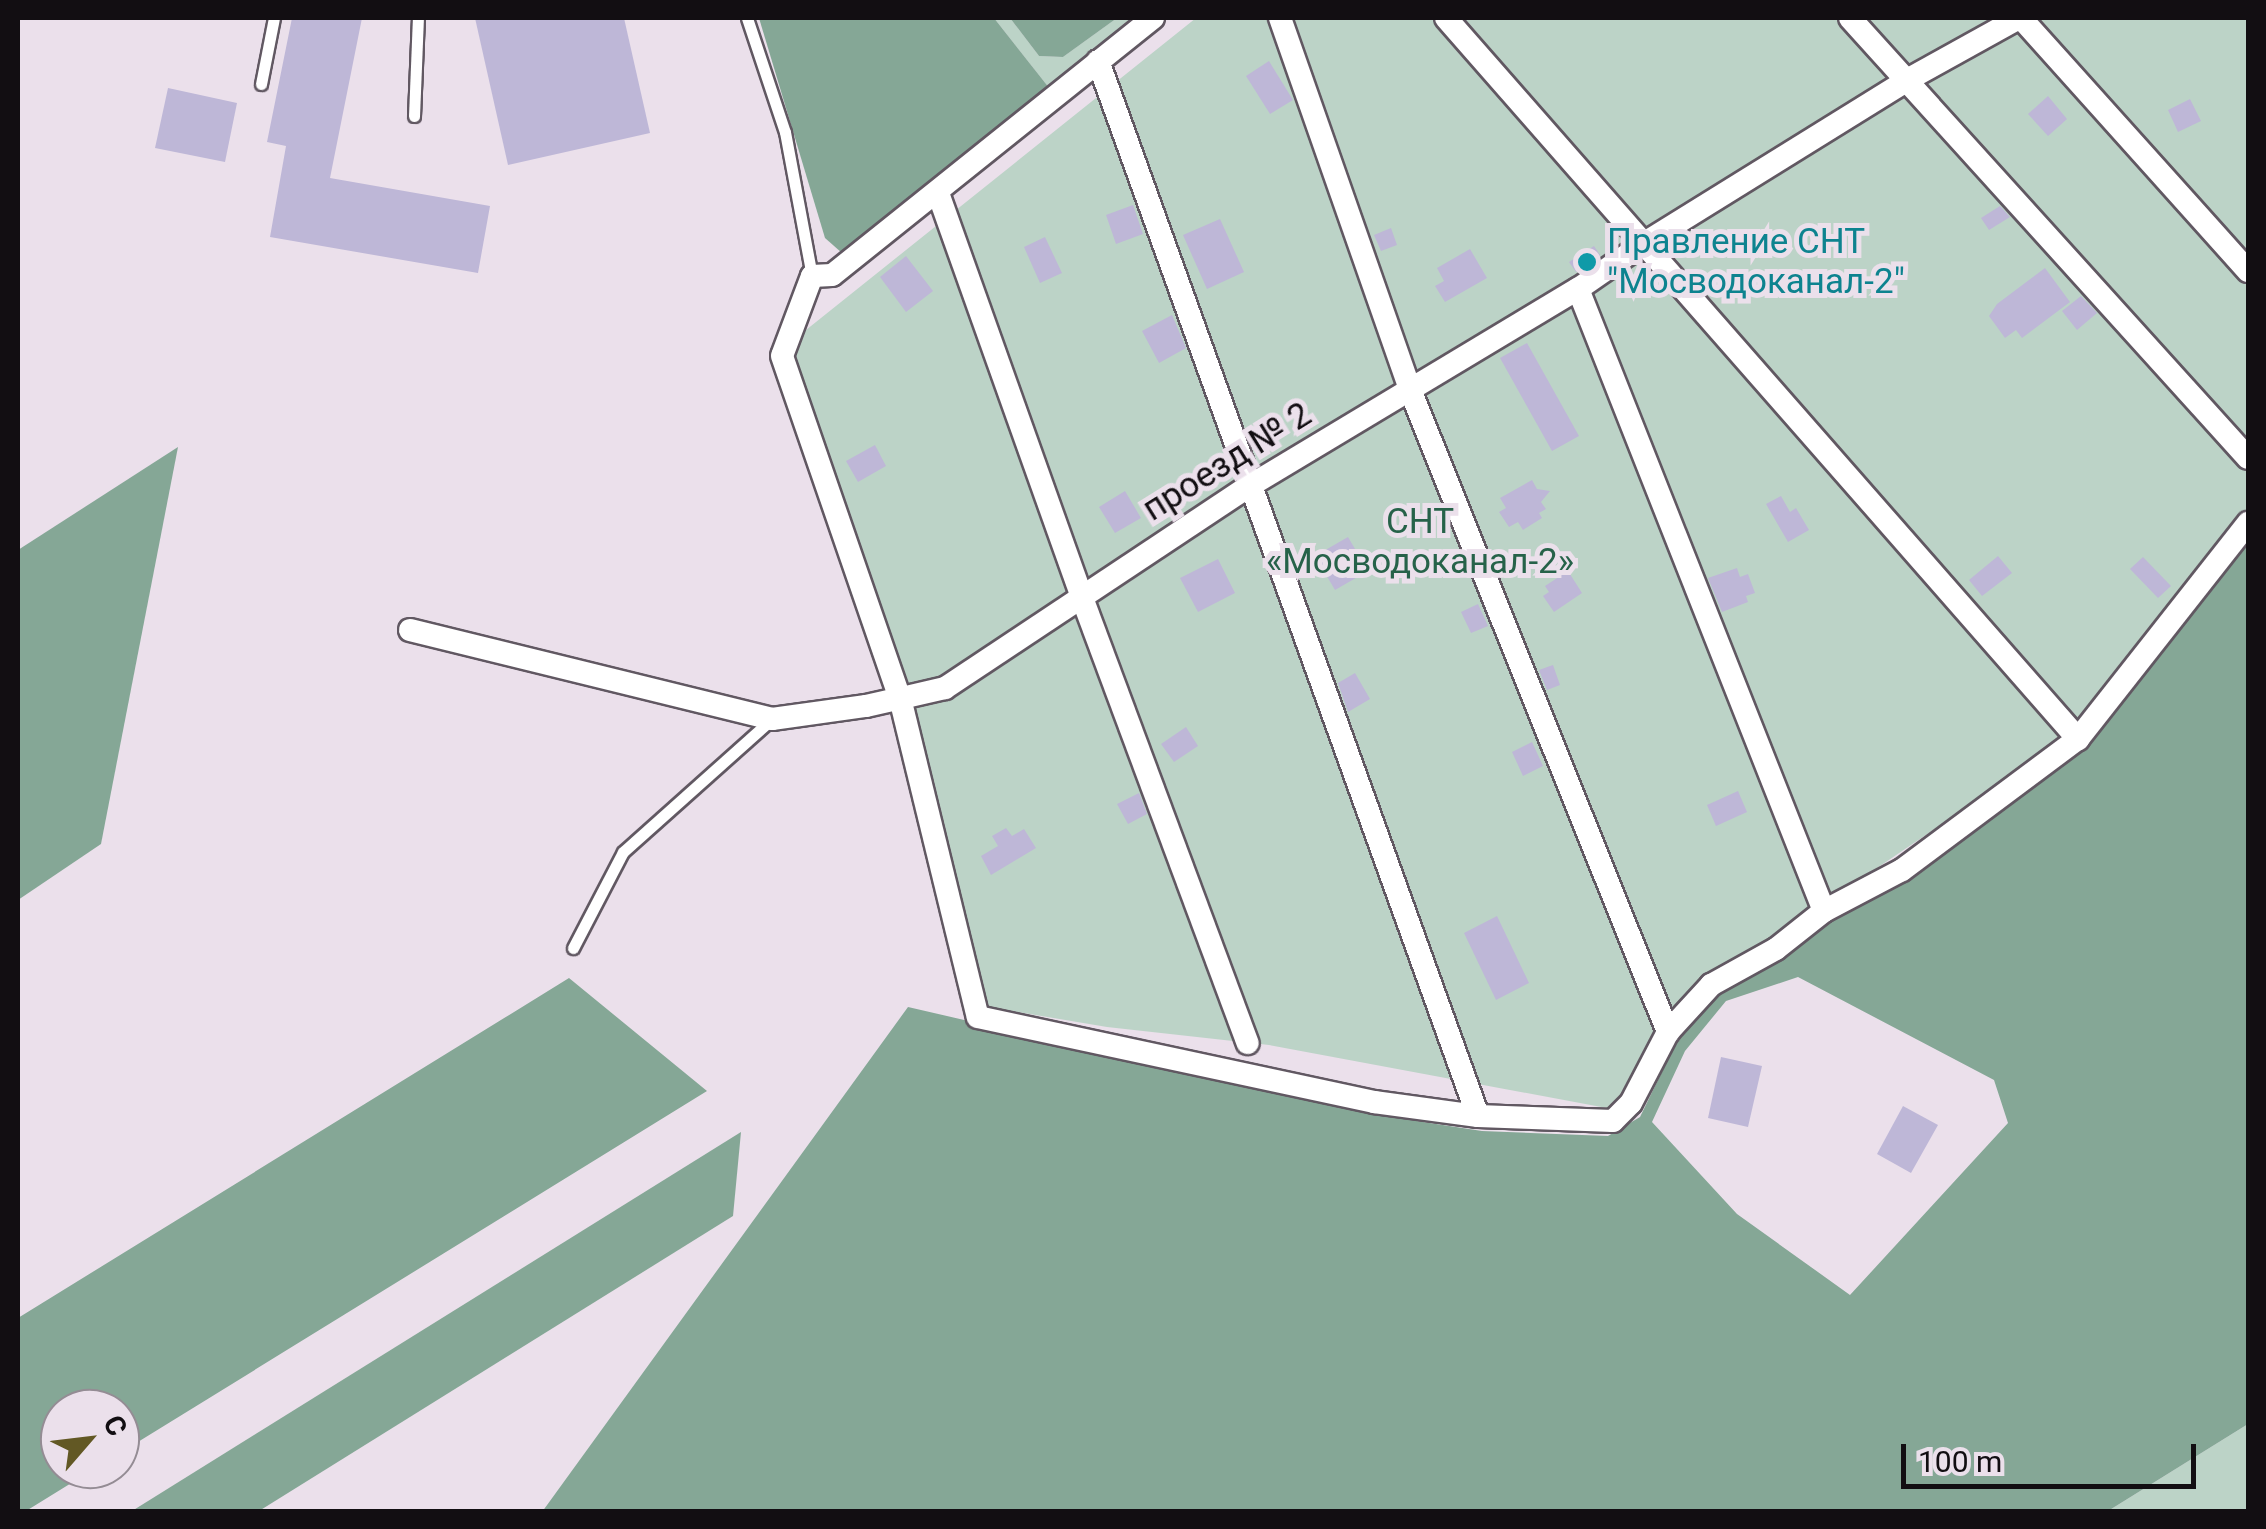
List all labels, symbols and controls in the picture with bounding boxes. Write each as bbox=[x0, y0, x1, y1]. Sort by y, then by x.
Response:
place label: Правление СНТ "Мосводоканал-2" bbox=[1607, 221, 1905, 303]
marker: Правление СНТ "Мосводоканал-2" bbox=[1576, 251, 1598, 273]
street label: проезд № 2 bbox=[1135, 394, 1319, 530]
park label: СНТ «Мосводоканал-2» bbox=[1266, 501, 1574, 583]
north arrow bbox=[40, 1389, 140, 1489]
text: С bbox=[96, 1410, 134, 1441]
scale bar bbox=[1906, 1424, 2201, 1486]
text: 100 m bbox=[1918, 1444, 2002, 1479]

